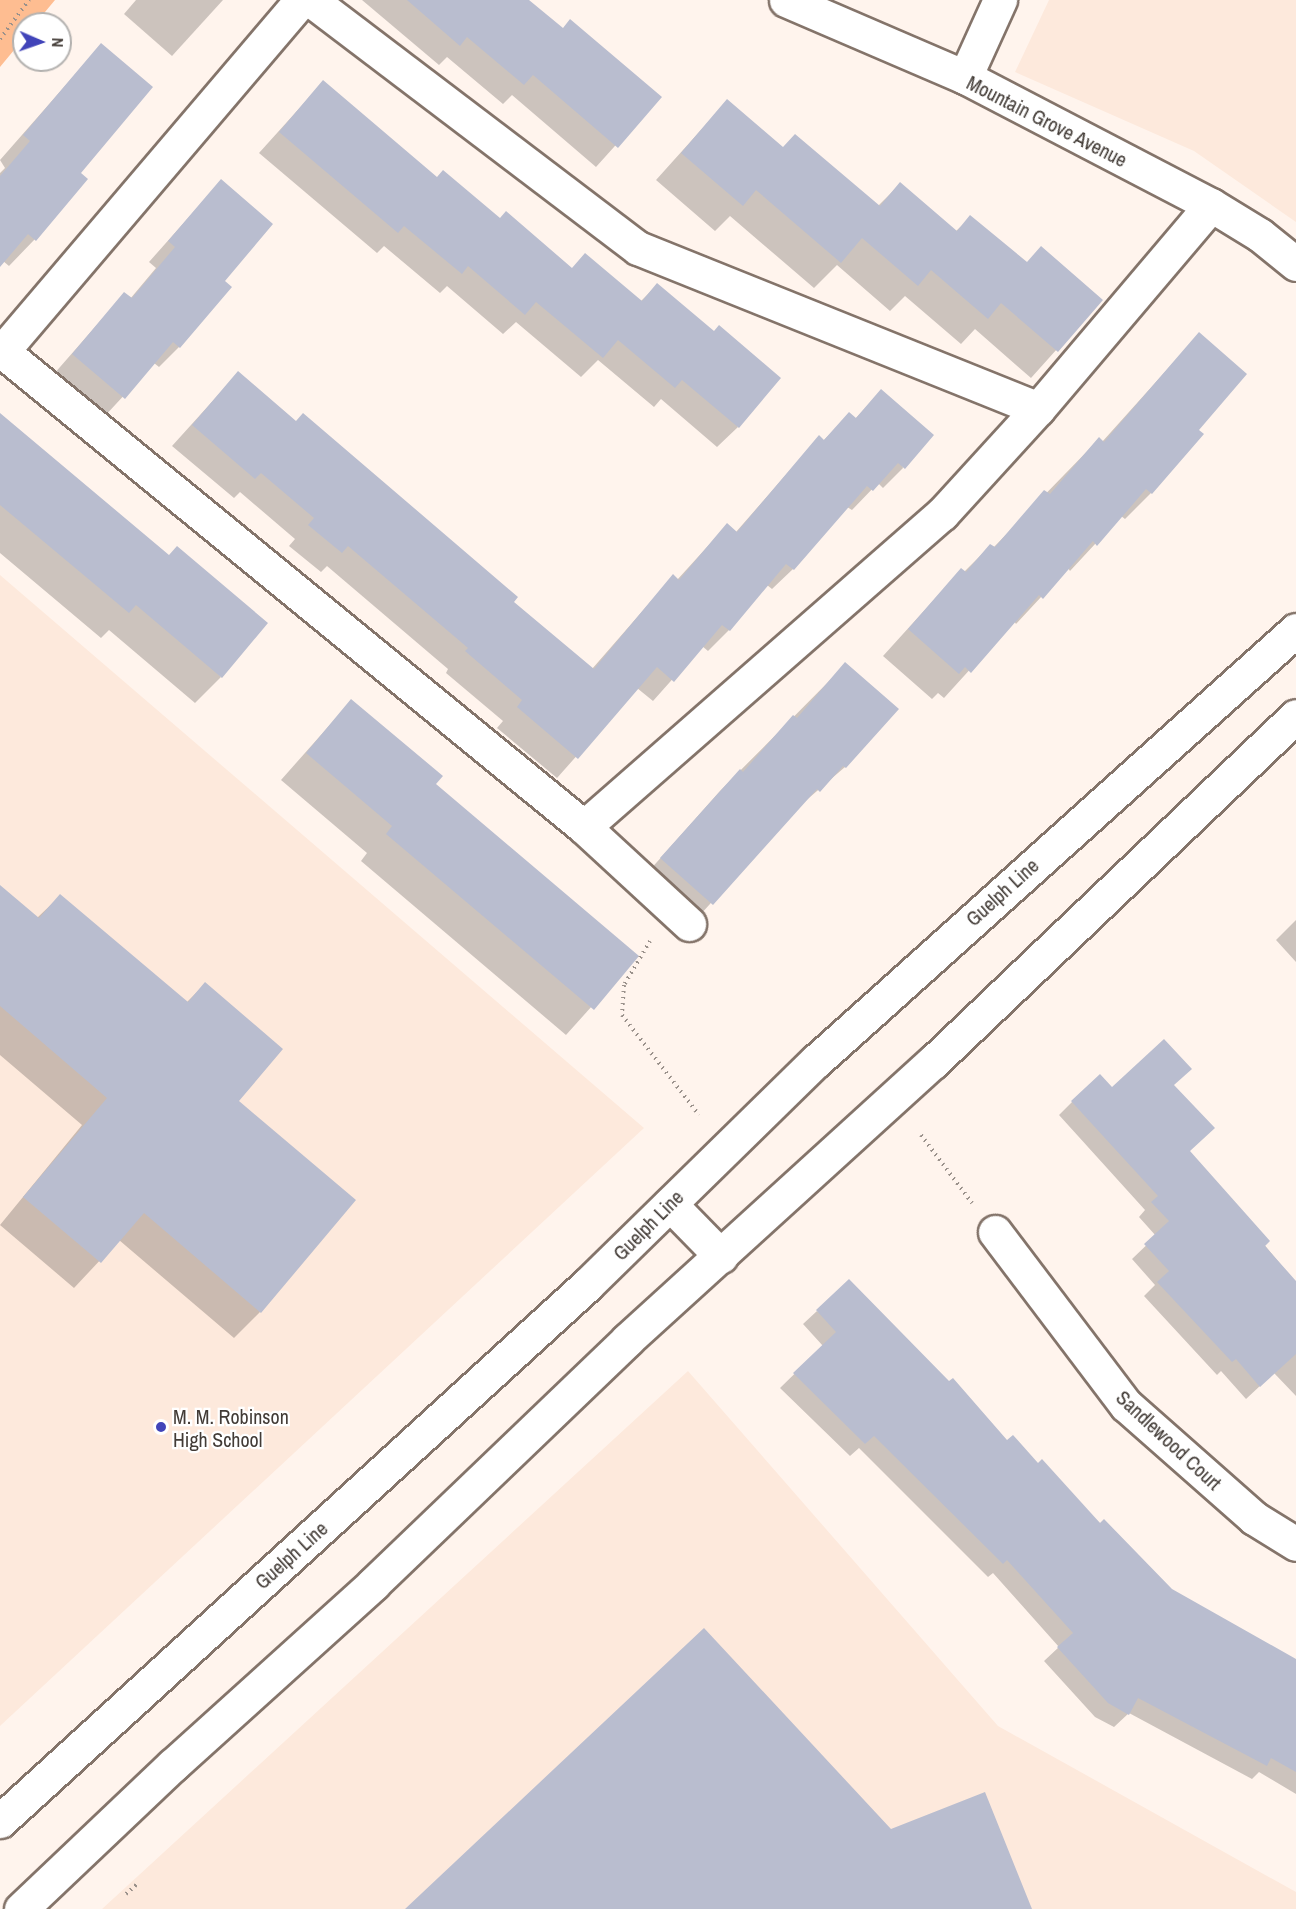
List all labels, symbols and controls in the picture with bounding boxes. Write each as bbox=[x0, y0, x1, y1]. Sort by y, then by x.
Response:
north arrow bbox=[12, 12, 72, 72]
text: N bbox=[47, 37, 69, 48]
street label: Mountain Grove Avenue bbox=[962, 70, 1132, 172]
street label: Guelph Line bbox=[961, 853, 1043, 931]
street label: Guelph Line bbox=[608, 1185, 688, 1265]
street label: Sandlewood Court bbox=[1111, 1385, 1227, 1495]
place label: M. M. Robinson High School bbox=[173, 1404, 289, 1451]
marker: M. M. Robinson High School bbox=[154, 1420, 168, 1434]
street label: Guelph Line bbox=[250, 1516, 332, 1594]

